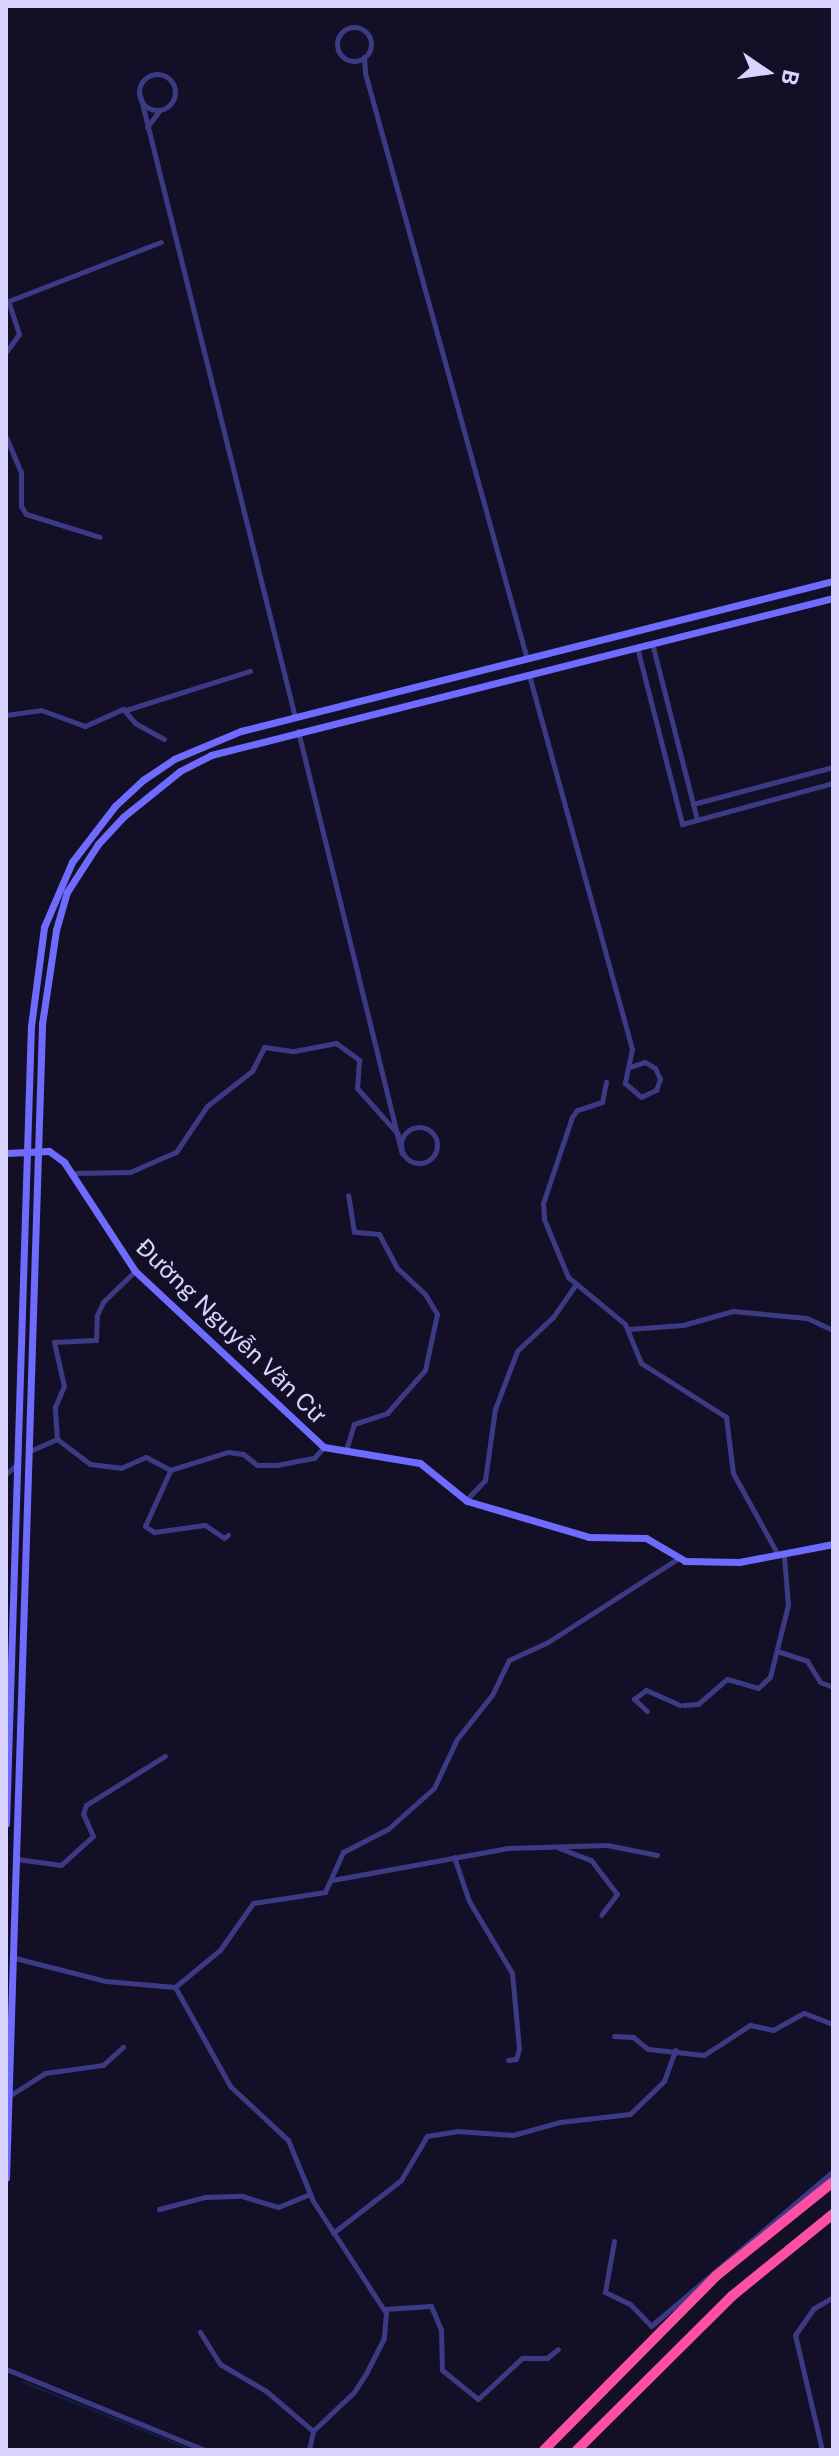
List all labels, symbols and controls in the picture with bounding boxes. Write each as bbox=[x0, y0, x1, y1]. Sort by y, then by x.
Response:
north arrow bbox=[727, 32, 807, 112]
text: B bbox=[776, 67, 805, 88]
street label: Đường Nguyễn Văn Cừ bbox=[130, 1233, 332, 1429]

